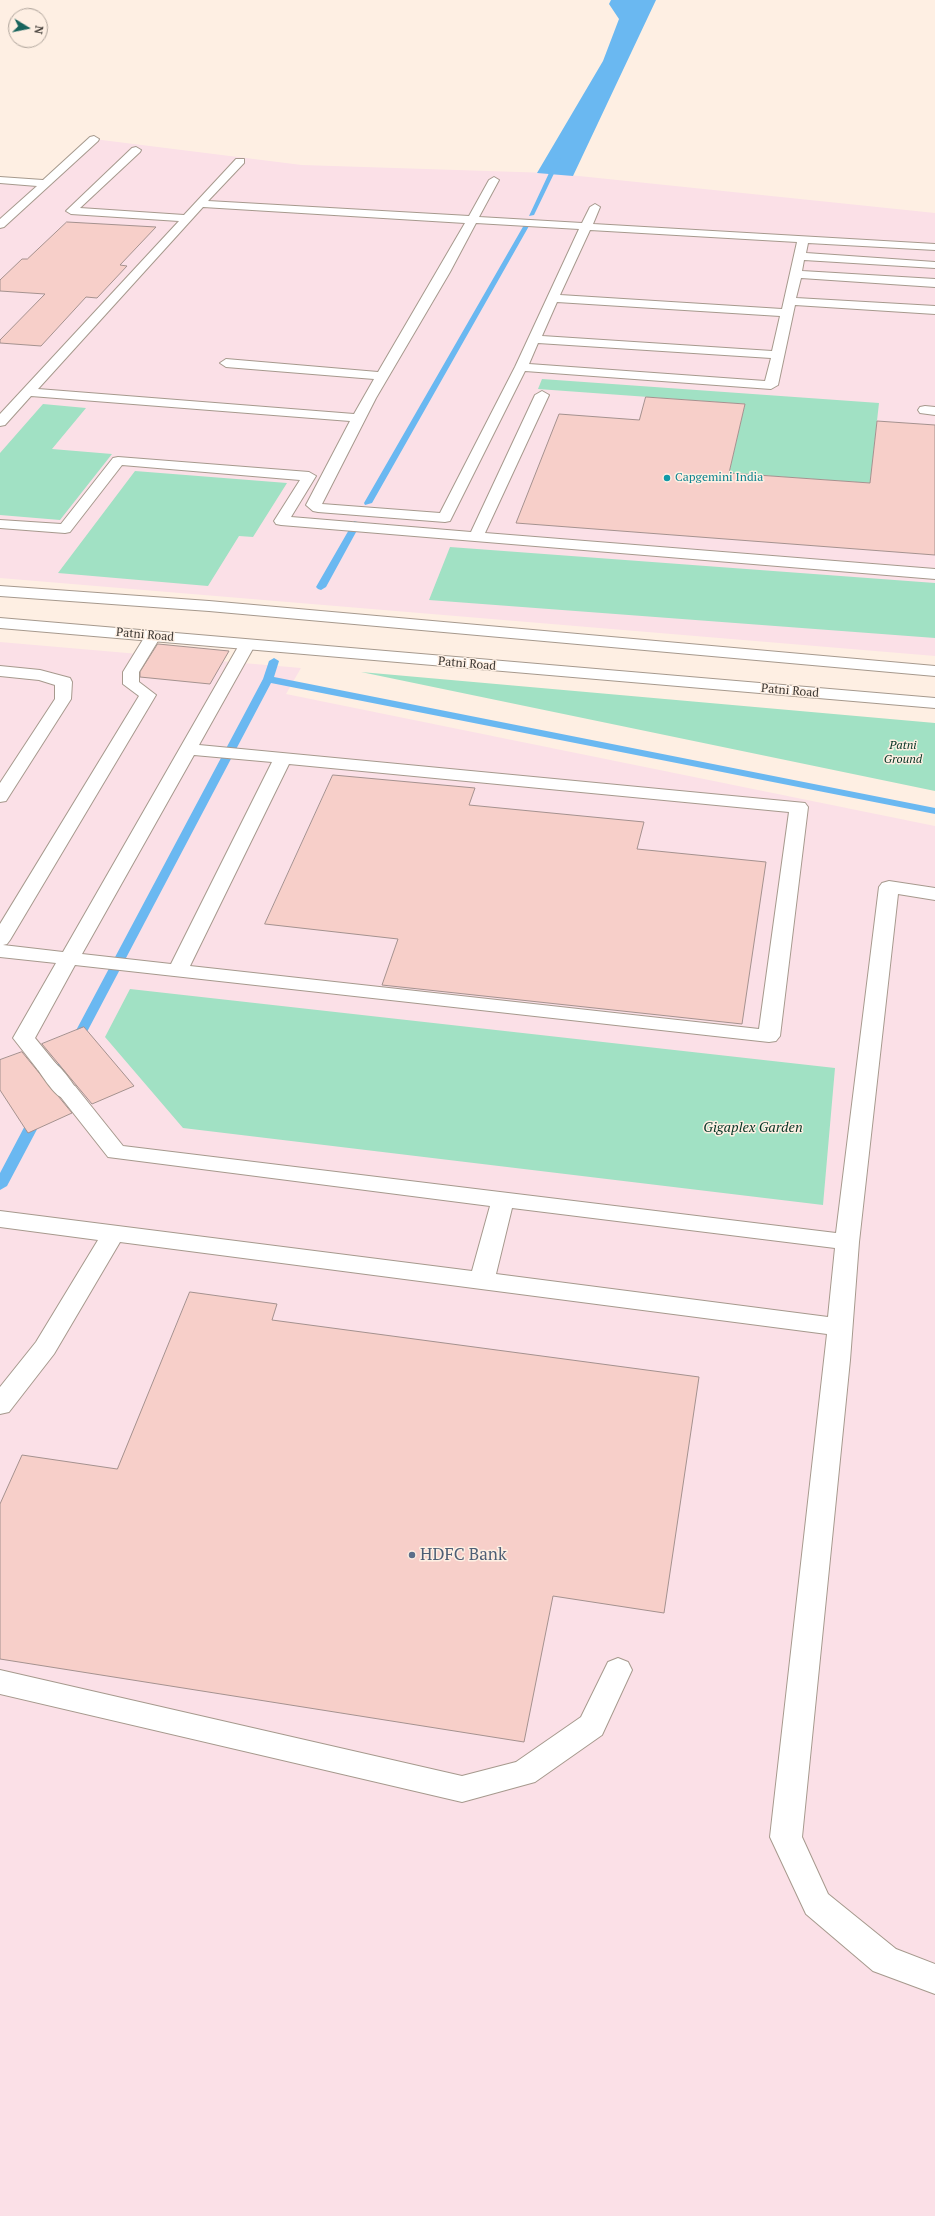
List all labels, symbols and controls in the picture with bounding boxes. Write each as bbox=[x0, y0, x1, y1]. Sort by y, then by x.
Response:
north arrow bbox=[8, 8, 48, 48]
text: N bbox=[31, 25, 46, 35]
place label: Capgemini India bbox=[675, 471, 763, 485]
marker: Capgemini India bbox=[662, 473, 672, 483]
street label: Patni Road bbox=[115, 625, 175, 645]
street label: Patni Road bbox=[437, 654, 497, 674]
street label: Patni Road bbox=[760, 681, 820, 701]
park label: Patni Ground bbox=[884, 739, 922, 767]
park label: Gigaplex Garden bbox=[703, 1120, 803, 1136]
place label: HDFC Bank bbox=[420, 1545, 507, 1565]
marker: HDFC Bank bbox=[407, 1550, 417, 1560]

